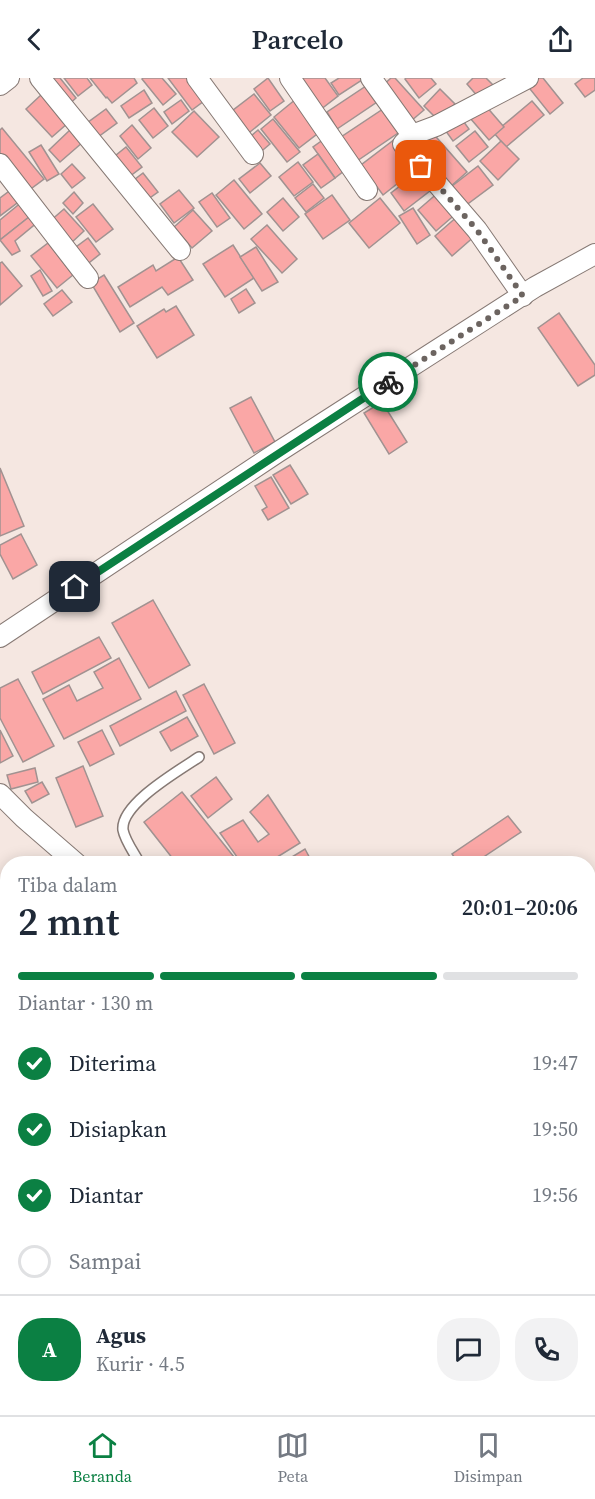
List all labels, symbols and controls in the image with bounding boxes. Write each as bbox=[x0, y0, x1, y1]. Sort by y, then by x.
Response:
text: Parcelo bbox=[252, 21, 343, 58]
icon: back bbox=[18, 23, 51, 56]
icon: share bbox=[544, 23, 577, 56]
pin bbox=[395, 140, 446, 191]
icon: bag bbox=[404, 149, 437, 182]
courier bbox=[358, 352, 418, 412]
icon: bike bbox=[372, 366, 405, 399]
pin bbox=[49, 561, 100, 612]
icon: home bbox=[58, 570, 91, 603]
text: Tiba dalam bbox=[18, 871, 118, 899]
text: 20:01–20:06 bbox=[462, 892, 578, 922]
text: 2 mnt bbox=[18, 895, 119, 948]
text: Diantar · 130 m bbox=[18, 989, 153, 1017]
icon: check bbox=[18, 1047, 51, 1080]
text: Diterima bbox=[69, 1048, 156, 1078]
text: 19:47 bbox=[532, 1049, 578, 1077]
icon: check bbox=[18, 1113, 51, 1146]
text: Disiapkan bbox=[69, 1114, 167, 1144]
text: 19:50 bbox=[532, 1115, 578, 1143]
icon: check bbox=[18, 1179, 51, 1212]
text: Diantar bbox=[69, 1180, 143, 1210]
text: 19:56 bbox=[532, 1181, 578, 1209]
text: Sampai bbox=[69, 1246, 141, 1276]
button: chat bbox=[437, 1318, 500, 1381]
button: phone bbox=[515, 1318, 578, 1381]
text: Agus bbox=[96, 1320, 146, 1350]
text: A bbox=[42, 1334, 57, 1364]
text: Kurir · 4.5 bbox=[96, 1350, 185, 1378]
tab: Beranda bbox=[72, 1429, 132, 1487]
tab: Peta bbox=[276, 1429, 309, 1487]
tab: Disimpan bbox=[454, 1429, 523, 1487]

